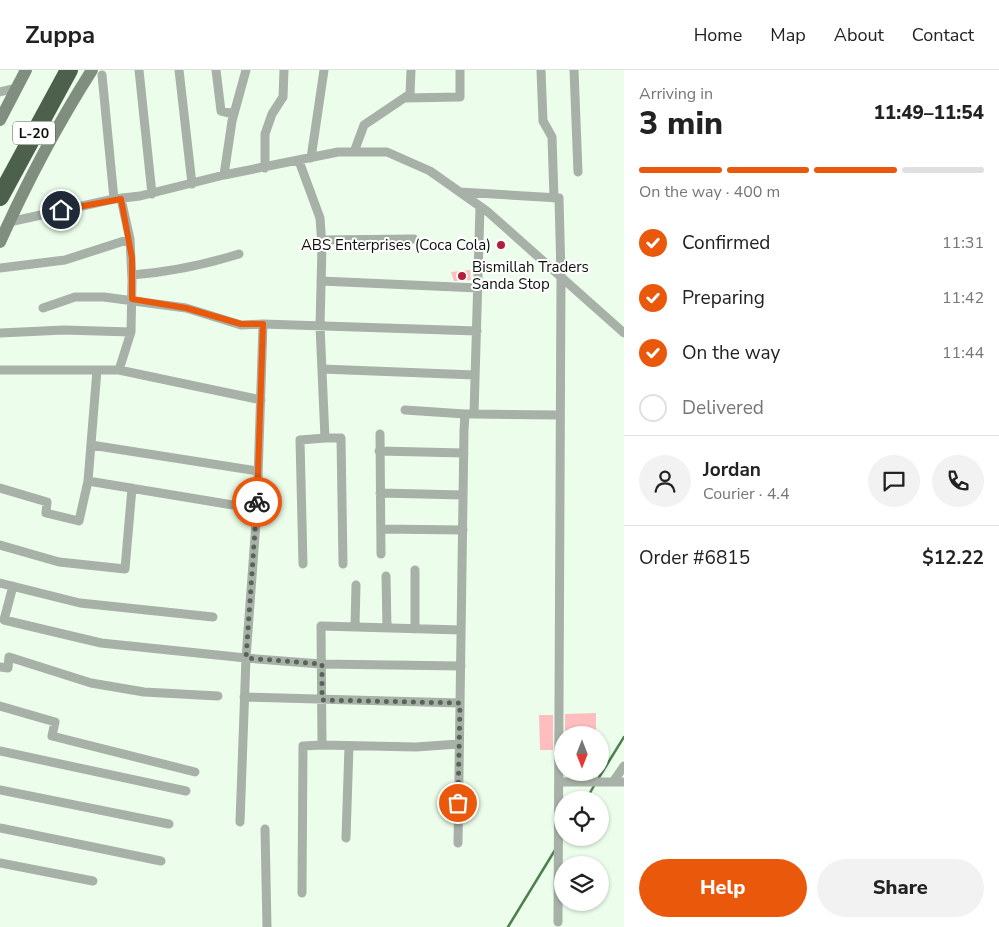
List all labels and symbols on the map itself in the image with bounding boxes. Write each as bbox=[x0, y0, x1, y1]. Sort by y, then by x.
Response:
road number: L-20 bbox=[13, 122, 55, 144]
pin bbox=[40, 189, 82, 231]
place label: ABS Enterprises (Coca Cola) bbox=[301, 235, 491, 255]
marker: ABS Enterprises (Coca Cola) bbox=[495, 239, 507, 251]
place label: Bismillah Traders Sanda Stop bbox=[472, 257, 589, 294]
marker: Bismillah Traders Sanda Stop bbox=[456, 270, 468, 282]
courier bbox=[232, 477, 282, 527]
north arrow bbox=[554, 726, 609, 781]
pin bbox=[437, 782, 479, 824]

